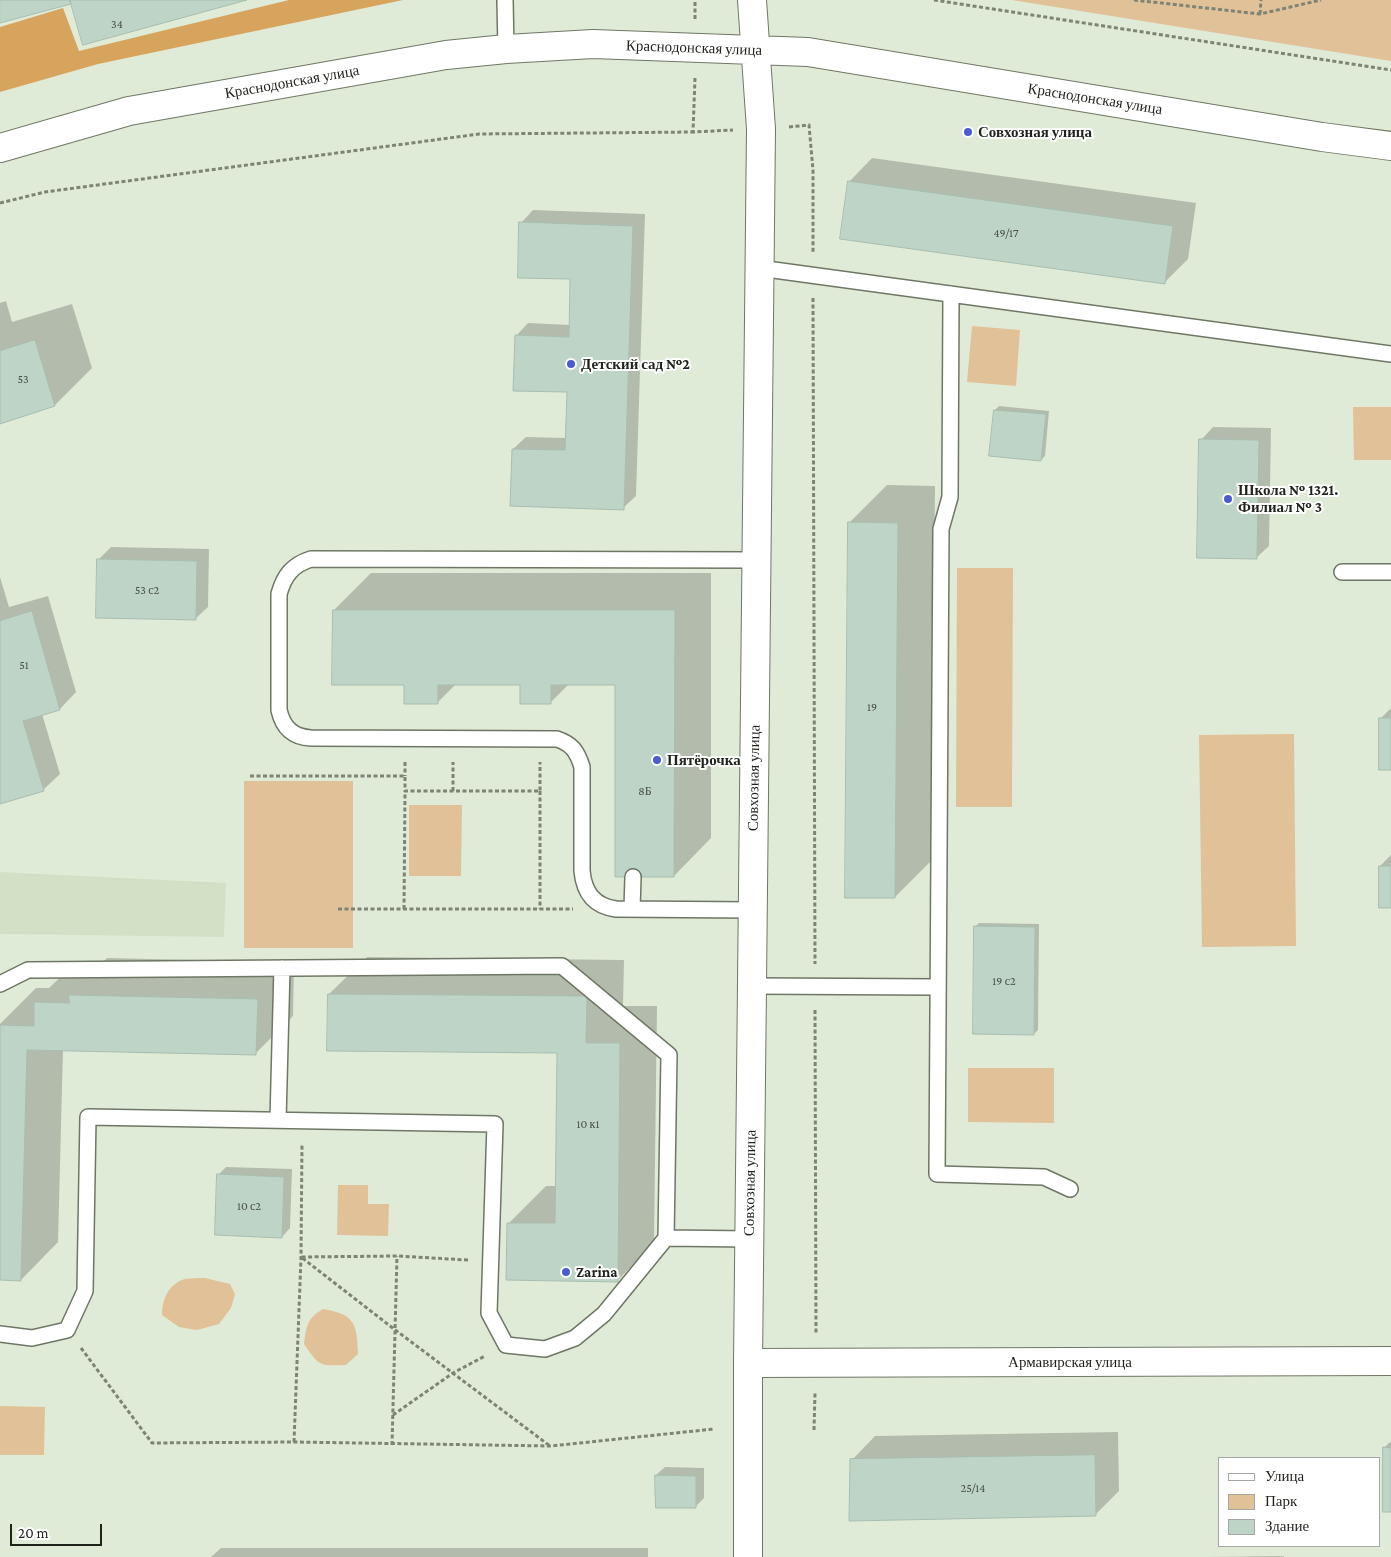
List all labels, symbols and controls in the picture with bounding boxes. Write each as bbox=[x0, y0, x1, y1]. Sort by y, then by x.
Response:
house number: 34 bbox=[111, 17, 123, 31]
street label: Краснодонская улица bbox=[626, 37, 762, 59]
street label: Краснодонская улица bbox=[223, 61, 361, 103]
street label: Краснодонская улица bbox=[1026, 79, 1164, 119]
place label: Совхозная улица bbox=[978, 123, 1092, 141]
marker: Совхозная улица bbox=[962, 126, 974, 138]
house number: 49/17 bbox=[993, 226, 1019, 240]
place label: Детский сад №2 bbox=[581, 355, 690, 373]
marker: Детский сад №2 bbox=[565, 358, 577, 370]
house number: 53 bbox=[17, 372, 29, 386]
place label: Школа № 1321. Филиал № 3 bbox=[1238, 481, 1338, 516]
marker: Школа № 1321. Филиал № 3 bbox=[1222, 493, 1234, 505]
house number: 53 с2 bbox=[135, 583, 159, 597]
house number: 51 bbox=[19, 658, 29, 672]
house number: 19 bbox=[867, 700, 877, 714]
street label: Совхозная улица bbox=[744, 725, 764, 831]
place label: Пятёрочка bbox=[667, 751, 741, 769]
marker: Пятёрочка bbox=[651, 754, 663, 766]
house number: 8Б bbox=[638, 784, 652, 798]
house number: 19 с2 bbox=[992, 974, 1016, 988]
house number: 10 к1 bbox=[577, 1117, 599, 1131]
street label: Совхозная улица bbox=[740, 1130, 760, 1236]
house number: 10 с2 bbox=[237, 1199, 261, 1213]
place label: Zarina bbox=[576, 1263, 618, 1281]
marker: Zarina bbox=[560, 1266, 572, 1278]
street label: Армавирская улица bbox=[1008, 1353, 1132, 1371]
legend bbox=[1218, 1457, 1381, 1547]
text: Улица bbox=[1265, 1468, 1304, 1484]
house number: 25/14 bbox=[961, 1481, 985, 1495]
text: Парк bbox=[1265, 1493, 1297, 1509]
scale bar bbox=[12, 1514, 105, 1546]
text: Здание bbox=[1265, 1518, 1309, 1534]
text: 20 m bbox=[18, 1525, 49, 1541]

